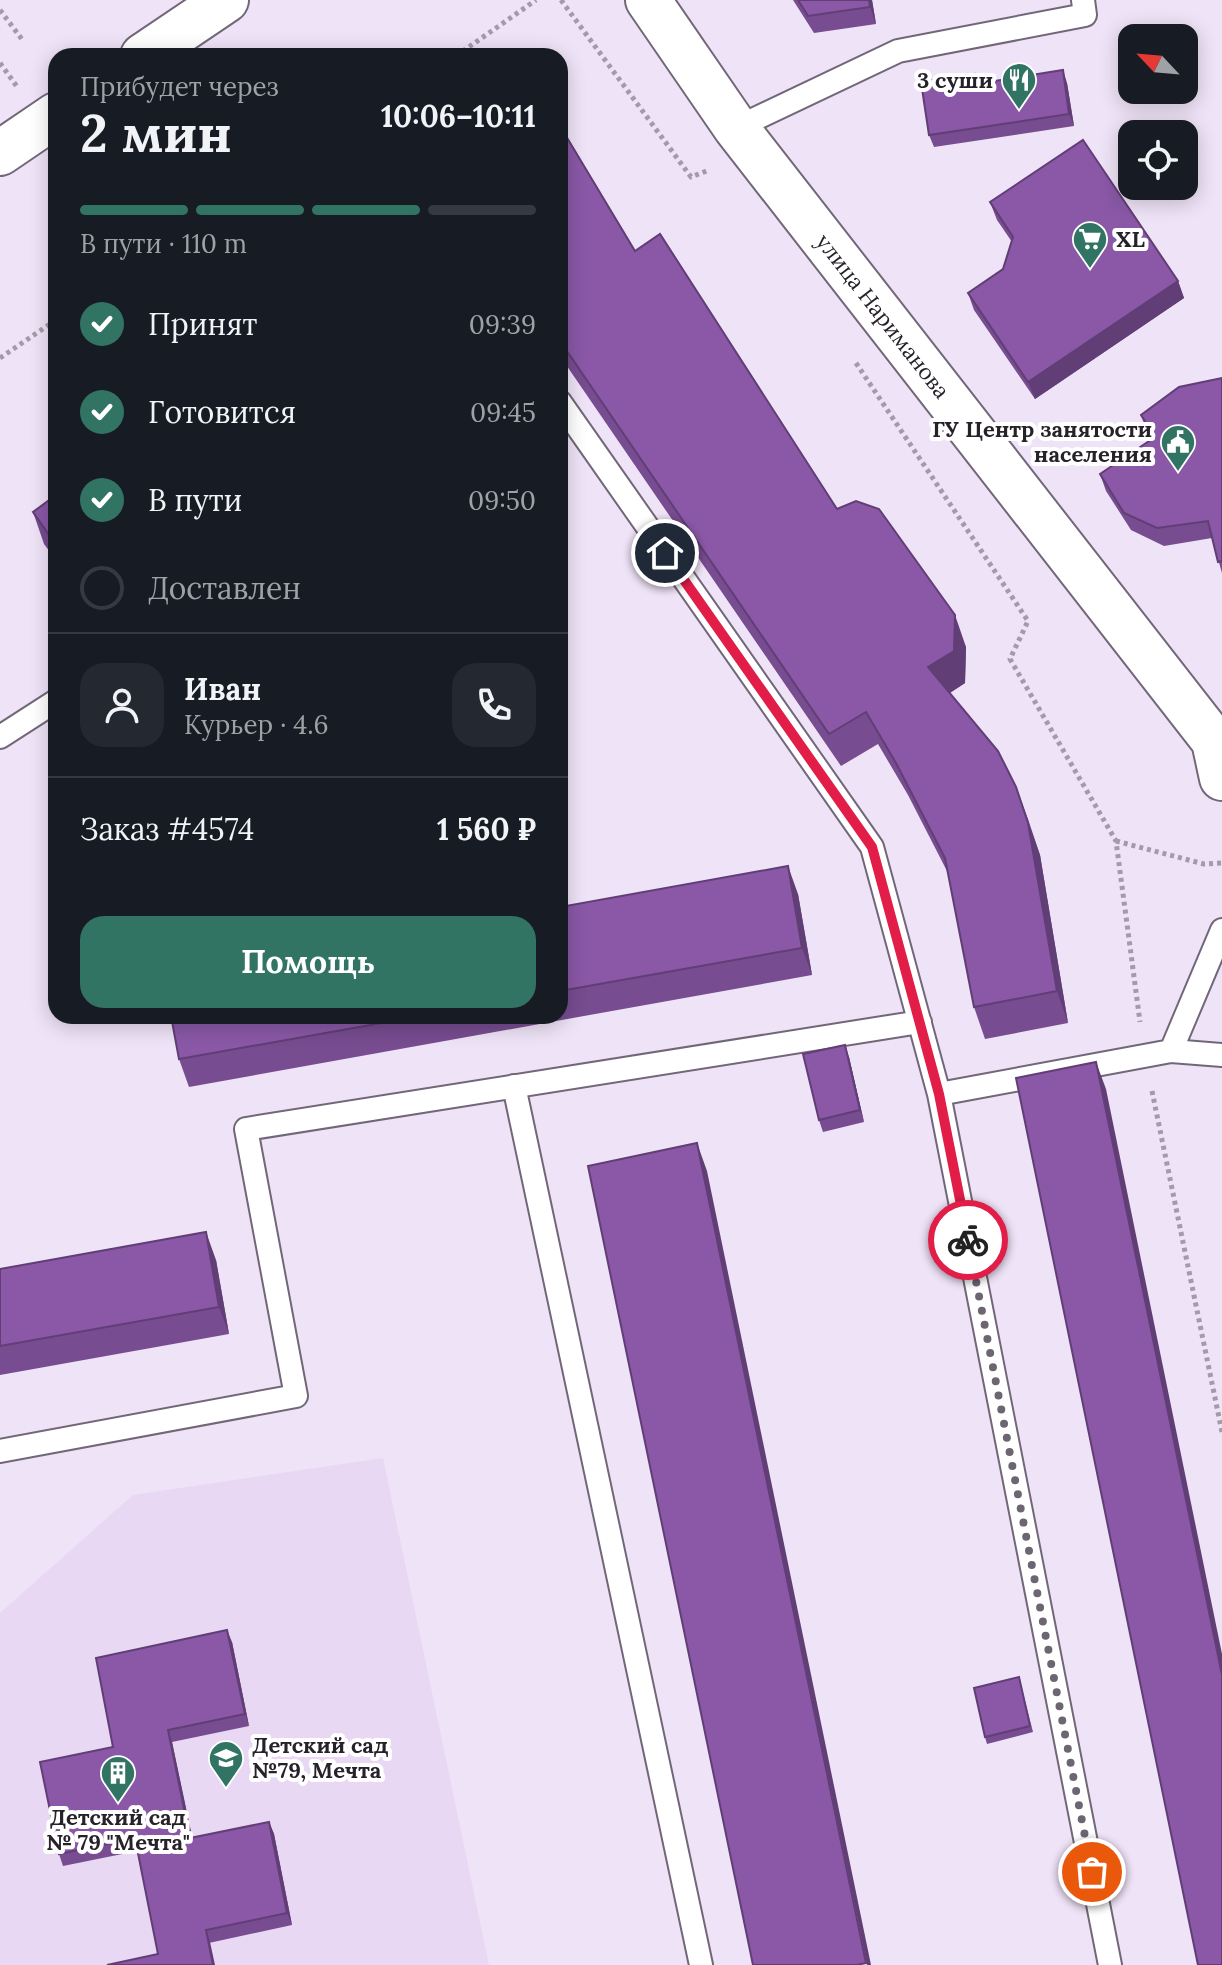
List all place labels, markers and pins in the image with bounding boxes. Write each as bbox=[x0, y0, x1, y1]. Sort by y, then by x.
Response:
restaurant icon: 3 суши bbox=[1000, 61, 1038, 111]
place label: 3 суши bbox=[917, 66, 993, 94]
supermarket icon: XL bbox=[1071, 220, 1109, 270]
place label: XL bbox=[1116, 225, 1145, 253]
place label: ГУ Центр занятости населения bbox=[932, 415, 1152, 468]
public building icon: ГУ Центр занятости населения bbox=[1159, 423, 1197, 473]
pin bbox=[631, 519, 699, 587]
place label: Детский сад №79, Мечта bbox=[252, 1731, 389, 1784]
school or university icon: Детский сад №79, Мечта bbox=[207, 1739, 245, 1789]
building icon: Детский сад № 79 "Мечта" bbox=[99, 1754, 137, 1804]
place label: Детский сад № 79 "Мечта" bbox=[46, 1803, 190, 1856]
pin bbox=[1058, 1838, 1126, 1906]

